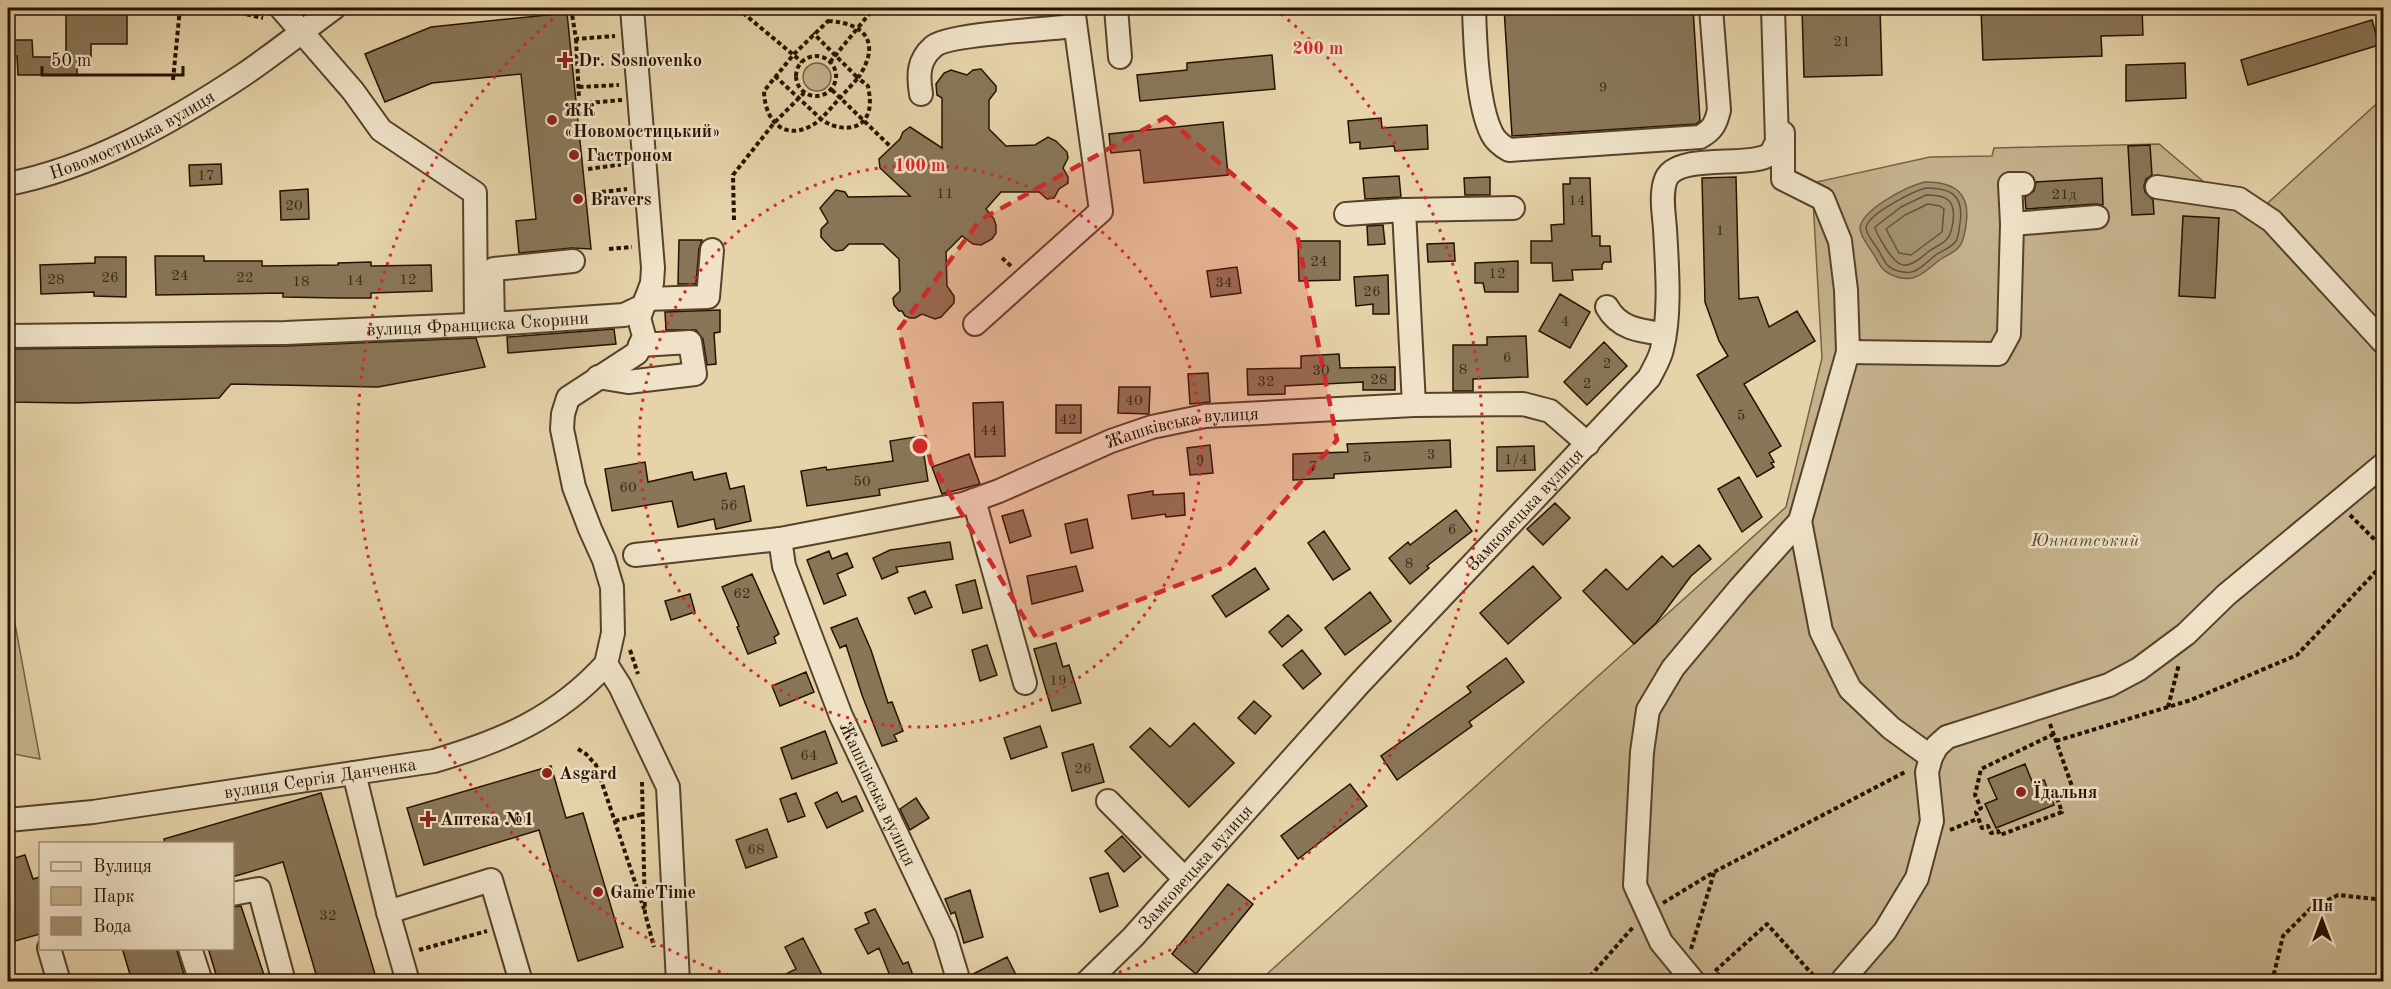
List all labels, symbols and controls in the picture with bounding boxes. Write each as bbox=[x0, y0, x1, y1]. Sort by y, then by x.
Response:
house number: 21 bbox=[1833, 35, 1851, 50]
scale bar bbox=[42, 39, 183, 77]
text: 200 m bbox=[1293, 40, 1343, 58]
marker: Dr. Sosnovenko bbox=[556, 51, 574, 69]
text: 50 m bbox=[51, 52, 91, 70]
place label: Dr. Sosnovenko bbox=[578, 52, 702, 70]
house number: 9 bbox=[1599, 81, 1607, 96]
street label: Новомостицька вулиця bbox=[47, 88, 218, 183]
place label: ЖК «Новомостицький» bbox=[564, 102, 721, 141]
marker: ЖК «Новомостицький» bbox=[545, 113, 559, 127]
place label: Гастроном bbox=[586, 147, 673, 165]
marker: Гастроном bbox=[567, 148, 581, 162]
text: 100 m bbox=[895, 157, 945, 175]
house number: 17 bbox=[197, 169, 215, 184]
house number: 11 bbox=[936, 187, 954, 202]
house number: 21д bbox=[2052, 188, 2077, 203]
place label: Bravers bbox=[590, 191, 652, 209]
marker: Bravers bbox=[571, 192, 585, 206]
house number: 14 bbox=[1568, 194, 1586, 209]
house number: 20 bbox=[285, 199, 303, 214]
house number: 1 bbox=[1716, 224, 1724, 239]
house number: 24 bbox=[1310, 255, 1328, 270]
house number: 12 bbox=[1488, 267, 1506, 282]
house number: 24 bbox=[171, 269, 189, 284]
house number: 26 bbox=[101, 271, 119, 286]
house number: 22 bbox=[236, 271, 254, 286]
house number: 28 bbox=[47, 273, 65, 288]
house number: 12 bbox=[399, 273, 417, 288]
house number: 14 bbox=[346, 274, 364, 289]
house number: 18 bbox=[292, 275, 310, 290]
house number: 34 bbox=[1215, 276, 1233, 291]
house number: 26 bbox=[1363, 285, 1381, 300]
street label: вулиця Франциска Скорини bbox=[366, 309, 590, 339]
house number: 4 bbox=[1561, 315, 1569, 330]
house number: 6 bbox=[1503, 351, 1511, 366]
house number: 2 bbox=[1603, 357, 1611, 372]
house number: 8 bbox=[1459, 363, 1467, 378]
house number: 30 bbox=[1312, 364, 1330, 379]
house number: 28 bbox=[1370, 373, 1388, 388]
house number: 32 bbox=[1257, 375, 1275, 390]
house number: 2 bbox=[1583, 377, 1591, 392]
house number: 40 bbox=[1125, 394, 1143, 409]
street label: Жашківська вулиця bbox=[1103, 405, 1259, 452]
house number: 5 bbox=[1737, 409, 1745, 424]
house number: 42 bbox=[1059, 413, 1077, 428]
house number: 44 bbox=[980, 424, 998, 439]
centre of rings bbox=[910, 436, 930, 456]
street label: Замковецька вулиця bbox=[1463, 446, 1587, 575]
house number: 3 bbox=[1427, 448, 1435, 463]
house number: 5 bbox=[1363, 451, 1371, 466]
house number: 1/4 bbox=[1504, 453, 1528, 468]
house number: 9 bbox=[1196, 454, 1204, 469]
house number: 7 bbox=[1309, 460, 1317, 475]
house number: 50 bbox=[853, 475, 871, 490]
house number: 60 bbox=[619, 481, 637, 496]
house number: 56 bbox=[720, 499, 738, 514]
house number: 6 bbox=[1448, 523, 1456, 538]
park label: Юннатський bbox=[2030, 532, 2139, 550]
house number: 8 bbox=[1405, 557, 1413, 572]
house number: 62 bbox=[733, 587, 751, 602]
house number: 19 bbox=[1049, 674, 1067, 689]
street label: Жашківська вулиця bbox=[835, 720, 919, 869]
house number: 64 bbox=[800, 749, 818, 764]
street label: вулиця Сергія Данченка bbox=[223, 756, 418, 802]
house number: 26 bbox=[1074, 762, 1092, 777]
place label: Asgard bbox=[559, 765, 617, 783]
marker: Asgard bbox=[540, 766, 554, 780]
place label: Їдальня bbox=[2033, 781, 2097, 802]
marker: Їдальня bbox=[2014, 785, 2028, 799]
street label: Замковецька вулиця bbox=[1136, 802, 1256, 934]
place label: Аптека №1 bbox=[440, 811, 534, 829]
marker: Аптека №1 bbox=[421, 812, 435, 826]
legend bbox=[39, 842, 234, 950]
house number: 68 bbox=[747, 843, 765, 858]
text: Вулиця bbox=[93, 858, 152, 876]
place label: GameTime bbox=[610, 884, 696, 902]
marker: GameTime bbox=[591, 885, 605, 899]
text: Парк bbox=[93, 888, 134, 906]
north arrow bbox=[2292, 890, 2352, 950]
text: Пн bbox=[2311, 899, 2333, 915]
house number: 32 bbox=[319, 909, 337, 924]
text: Вода bbox=[93, 918, 132, 936]

